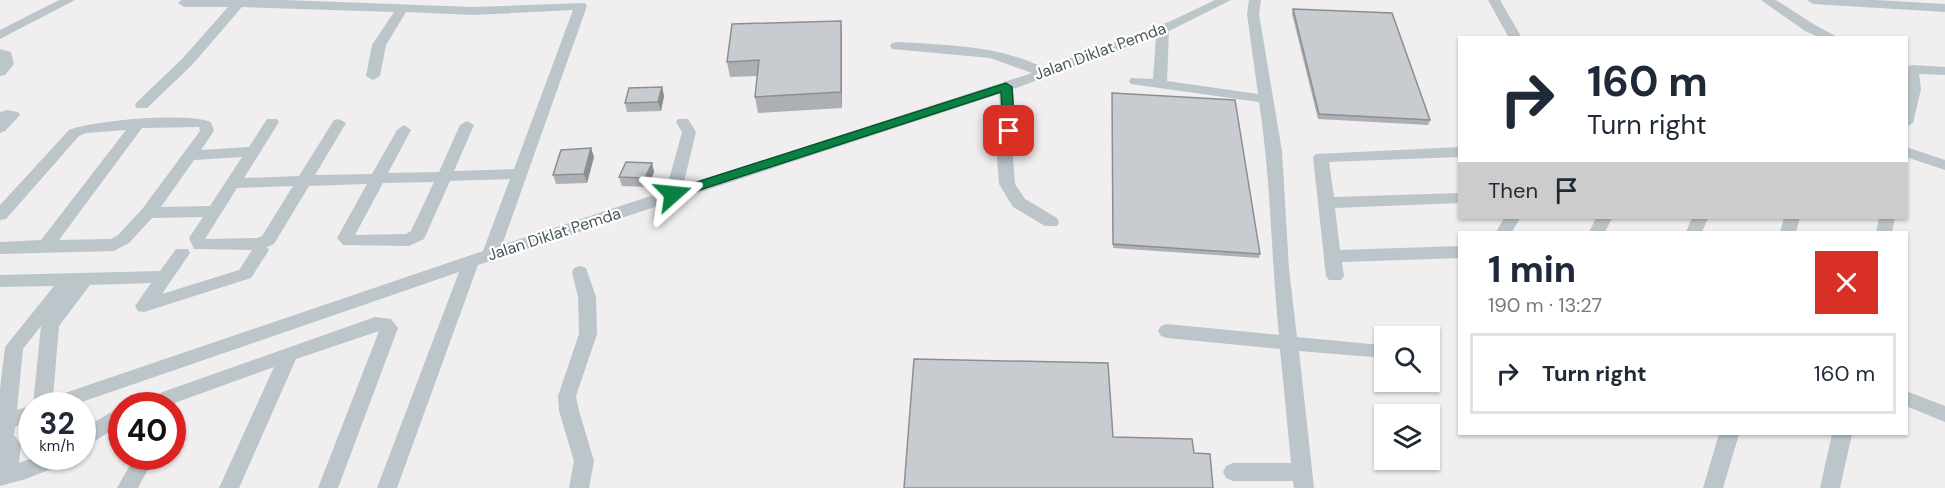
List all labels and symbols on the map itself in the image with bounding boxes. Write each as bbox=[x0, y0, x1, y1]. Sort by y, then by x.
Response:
street label: Jalan Diklat Pemda bbox=[1031, 17, 1169, 85]
pin bbox=[983, 105, 1034, 156]
position arrow bbox=[641, 162, 705, 226]
street label: Jalan Diklat Pemda bbox=[485, 203, 623, 265]
speed limit sign: 40 bbox=[108, 392, 186, 470]

